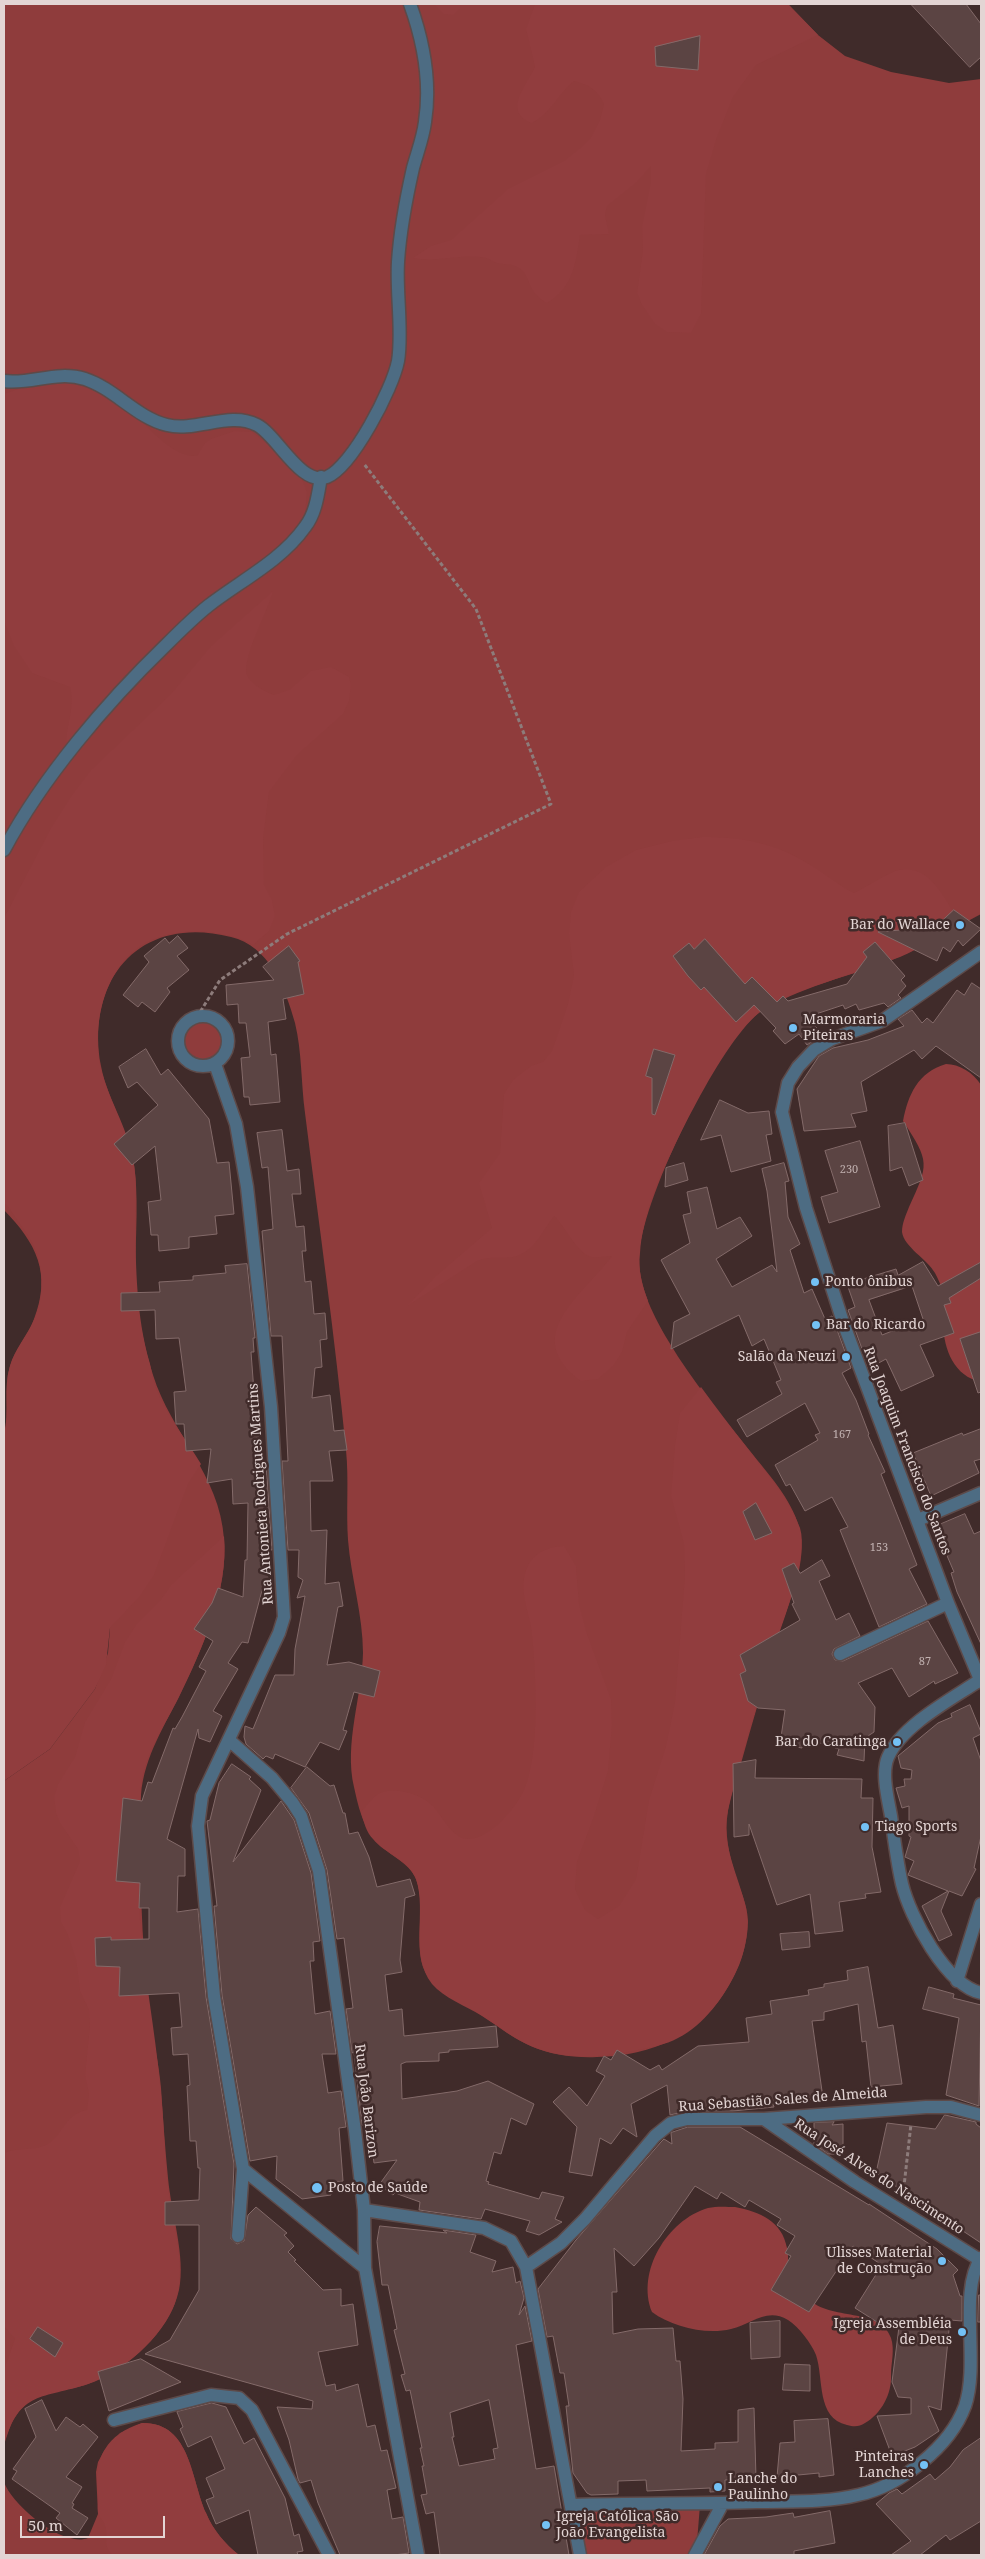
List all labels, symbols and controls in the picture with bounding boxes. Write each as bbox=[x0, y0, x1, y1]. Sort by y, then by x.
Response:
place label: Bar do Wallace bbox=[850, 917, 950, 933]
marker: Bar do Wallace bbox=[954, 919, 966, 931]
place label: Marmoraria Piteiras bbox=[803, 1012, 885, 1044]
marker: Marmoraria Piteiras bbox=[787, 1022, 799, 1034]
house number: 230 bbox=[840, 1163, 858, 1177]
place label: Ponto ônibus bbox=[825, 1274, 913, 1290]
marker: Ponto ônibus bbox=[809, 1276, 821, 1288]
place label: Bar do Ricardo bbox=[826, 1317, 925, 1333]
marker: Bar do Ricardo bbox=[810, 1319, 822, 1331]
street label: Rua Joaquim Francisco do Santos bbox=[859, 1345, 955, 1557]
place label: Salão da Neuzi bbox=[738, 1349, 836, 1365]
marker: Salão da Neuzi bbox=[840, 1351, 852, 1363]
street label: Rua Antonieta Rodrigues Martins bbox=[245, 1383, 277, 1605]
house number: 167 bbox=[833, 1428, 851, 1442]
house number: 153 bbox=[870, 1541, 888, 1555]
house number: 87 bbox=[919, 1655, 931, 1669]
place label: Bar do Caratinga bbox=[775, 1734, 887, 1750]
marker: Bar do Caratinga bbox=[891, 1736, 903, 1748]
place label: Tiago Sports bbox=[875, 1819, 957, 1835]
marker: Tiago Sports bbox=[859, 1821, 871, 1833]
street label: Rua João Barizon bbox=[351, 2043, 381, 2159]
street label: Rua Sebastião Sales de Almeida bbox=[678, 2084, 888, 2116]
street label: Rua José Alves do Nascimento bbox=[791, 2116, 967, 2238]
place label: Posto de Saúde bbox=[328, 2180, 428, 2196]
marker: Posto de Saúde bbox=[310, 2181, 324, 2195]
place label: Ulisses Material de Construção bbox=[826, 2245, 932, 2278]
marker: Ulisses Material de Construção bbox=[936, 2255, 948, 2267]
place label: Igreja Assembléia de Deus bbox=[834, 2316, 952, 2348]
marker: Igreja Assembléia de Deus bbox=[956, 2326, 968, 2338]
place label: Pinteiras Lanches bbox=[855, 2449, 914, 2482]
marker: Pinteiras Lanches bbox=[918, 2459, 930, 2471]
place label: Lanche do Paulinho bbox=[728, 2471, 797, 2504]
marker: Lanche do Paulinho bbox=[712, 2481, 724, 2493]
scale bar bbox=[22, 2506, 168, 2538]
place label: Igreja Católica São João Evangelista bbox=[556, 2509, 679, 2542]
text: 50 m bbox=[28, 2515, 63, 2535]
marker: Igreja Católica São João Evangelista bbox=[540, 2519, 552, 2531]

